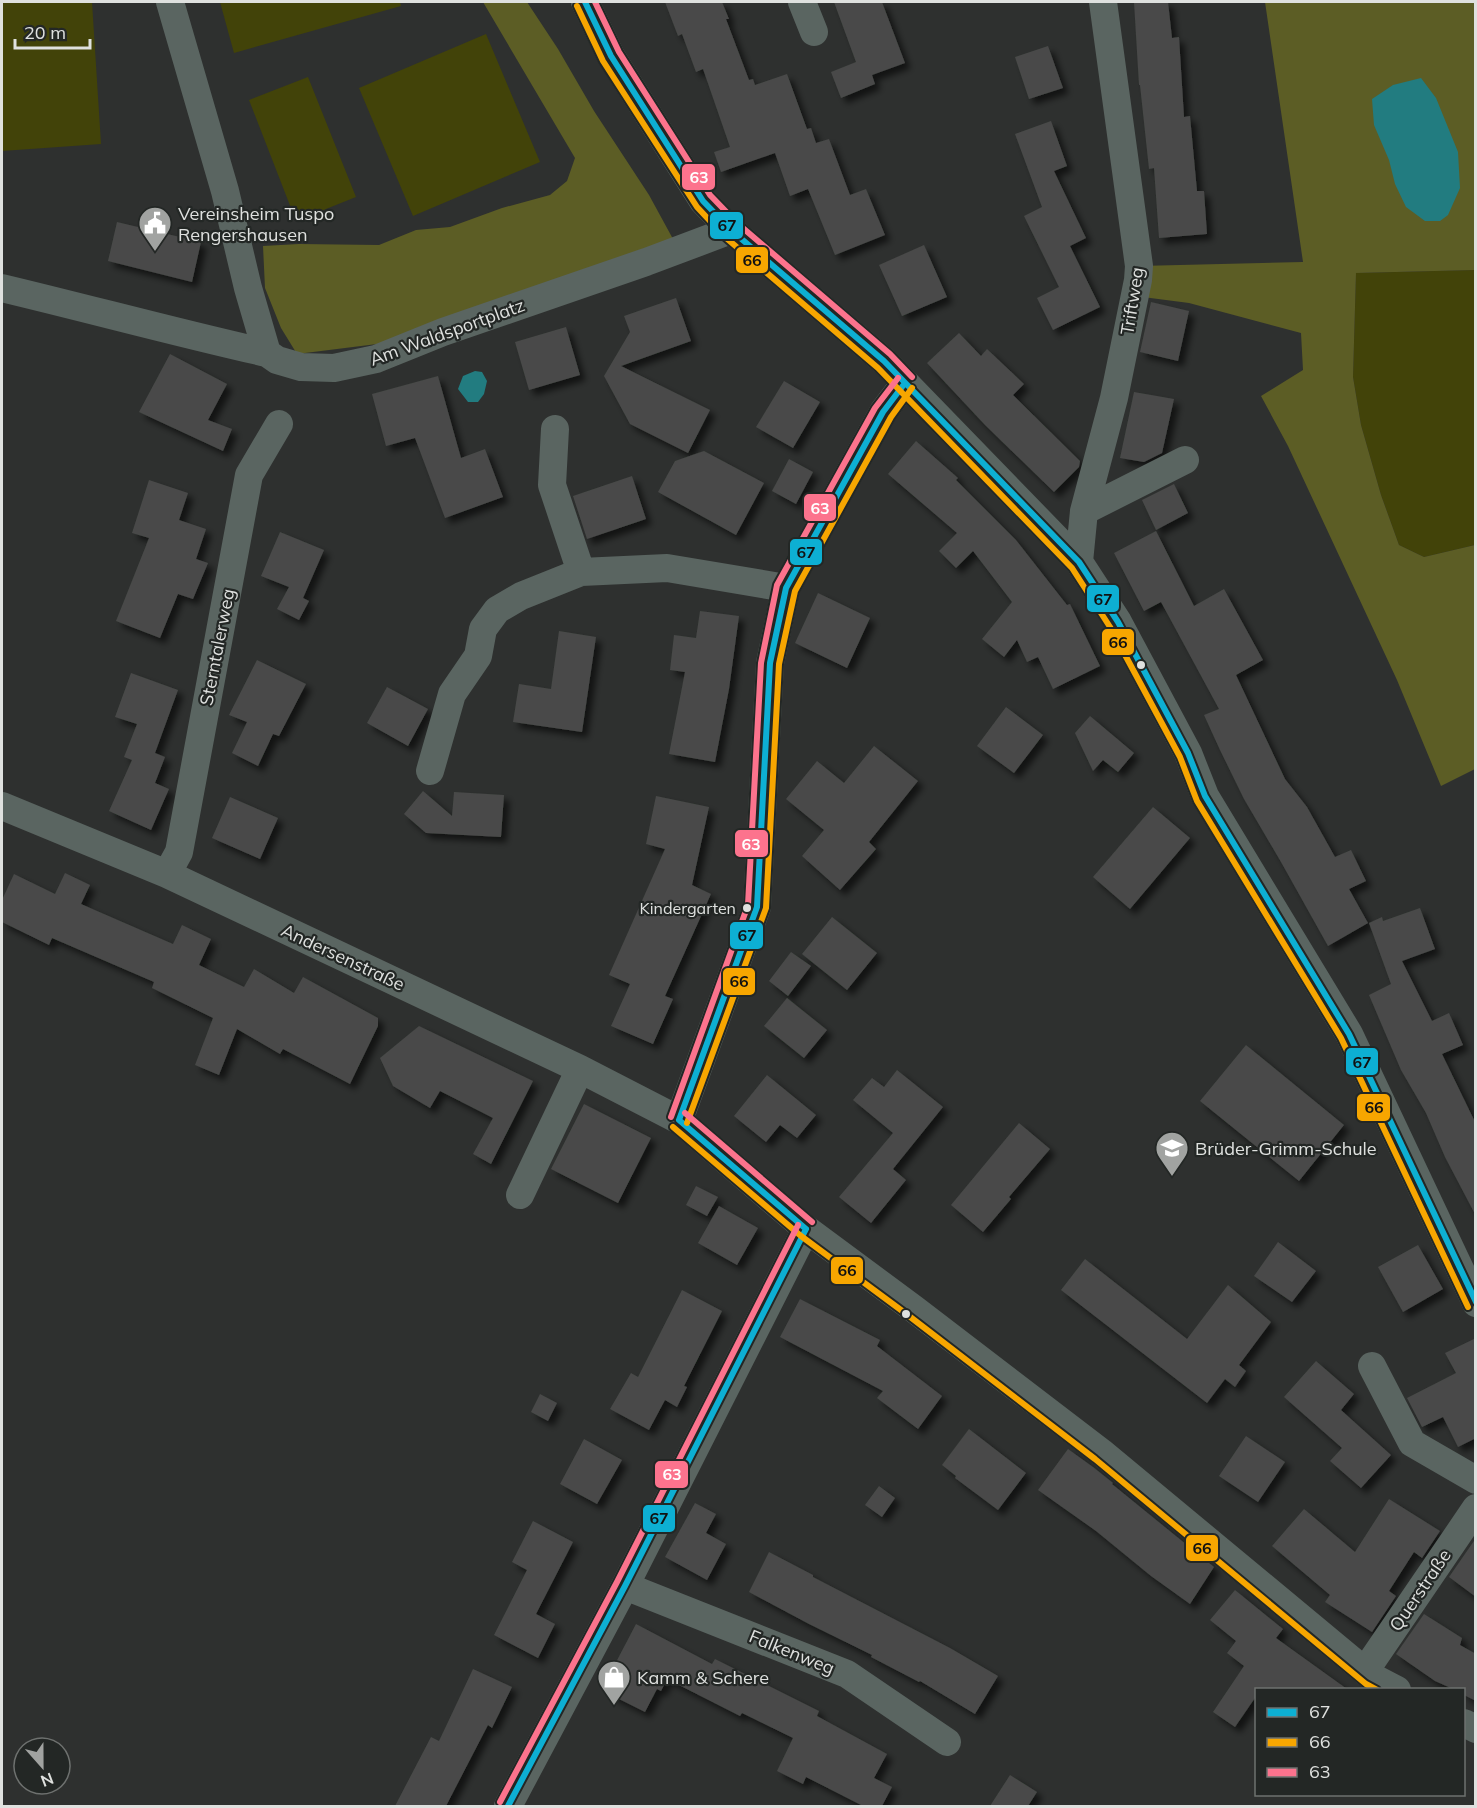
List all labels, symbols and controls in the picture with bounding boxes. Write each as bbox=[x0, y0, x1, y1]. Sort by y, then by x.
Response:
scale bar bbox=[15, 12, 90, 50]
text: 20 m bbox=[24, 21, 66, 44]
line badge: 63 bbox=[681, 163, 716, 191]
text: 63 bbox=[689, 167, 709, 187]
place label: Vereinsheim Tuspo Rengershausen bbox=[178, 202, 334, 246]
public building icon: Vereinsheim Tuspo Rengershausen bbox=[137, 205, 173, 252]
line badge: 67 bbox=[709, 211, 744, 240]
text: 67 bbox=[717, 215, 737, 235]
line badge: 66 bbox=[735, 246, 769, 274]
text: 66 bbox=[742, 250, 762, 270]
street label: Triftweg bbox=[1115, 265, 1149, 337]
street label: Am Waldsportplatz bbox=[366, 293, 528, 371]
line badge: 63 bbox=[803, 493, 837, 522]
text: 63 bbox=[810, 498, 830, 518]
line badge: 67 bbox=[789, 538, 823, 566]
text: 67 bbox=[796, 542, 816, 562]
line badge: 67 bbox=[1086, 584, 1120, 613]
street label: Sterntalerweg bbox=[194, 587, 240, 707]
text: 67 bbox=[1093, 589, 1113, 609]
line badge: 66 bbox=[1101, 628, 1135, 656]
text: 66 bbox=[1108, 632, 1128, 652]
unlabelled marker bbox=[1135, 659, 1147, 671]
line badge: 63 bbox=[734, 829, 769, 858]
text: 63 bbox=[741, 834, 761, 854]
place label: Kindergarten bbox=[640, 898, 736, 918]
marker: Kindergarten bbox=[741, 902, 753, 914]
street label: Andersenstraße bbox=[278, 918, 408, 996]
line badge: 67 bbox=[729, 921, 764, 950]
text: 67 bbox=[737, 925, 757, 945]
line badge: 66 bbox=[722, 967, 756, 996]
text: 66 bbox=[729, 971, 749, 991]
line badge: 67 bbox=[1345, 1047, 1379, 1076]
text: 67 bbox=[1352, 1052, 1372, 1072]
line badge: 66 bbox=[1356, 1093, 1391, 1122]
text: 66 bbox=[1364, 1097, 1384, 1117]
school or university icon: Brüder-Grimm-Schule bbox=[1154, 1130, 1190, 1177]
place label: Brüder-Grimm-Schule bbox=[1195, 1137, 1377, 1160]
line badge: 66 bbox=[830, 1256, 864, 1285]
text: 66 bbox=[837, 1260, 857, 1280]
unlabelled marker bbox=[900, 1308, 912, 1320]
line badge: 63 bbox=[654, 1460, 689, 1489]
text: 63 bbox=[662, 1464, 682, 1484]
line badge: 67 bbox=[642, 1504, 676, 1533]
text: 67 bbox=[649, 1508, 669, 1528]
line badge: 66 bbox=[1185, 1534, 1219, 1562]
text: 66 bbox=[1192, 1538, 1212, 1558]
street label: Querstraße bbox=[1384, 1545, 1456, 1635]
street label: Falkenweg bbox=[746, 1624, 838, 1680]
shop icon: Kamm & Schere bbox=[596, 1659, 632, 1706]
place label: Kamm & Schere bbox=[637, 1666, 769, 1689]
legend bbox=[1255, 1688, 1465, 1796]
text: 67 bbox=[1309, 1700, 1331, 1723]
text: 66 bbox=[1309, 1730, 1331, 1753]
north arrow bbox=[12, 1736, 72, 1796]
text: 63 bbox=[1309, 1760, 1331, 1783]
text: N bbox=[38, 1769, 57, 1792]

